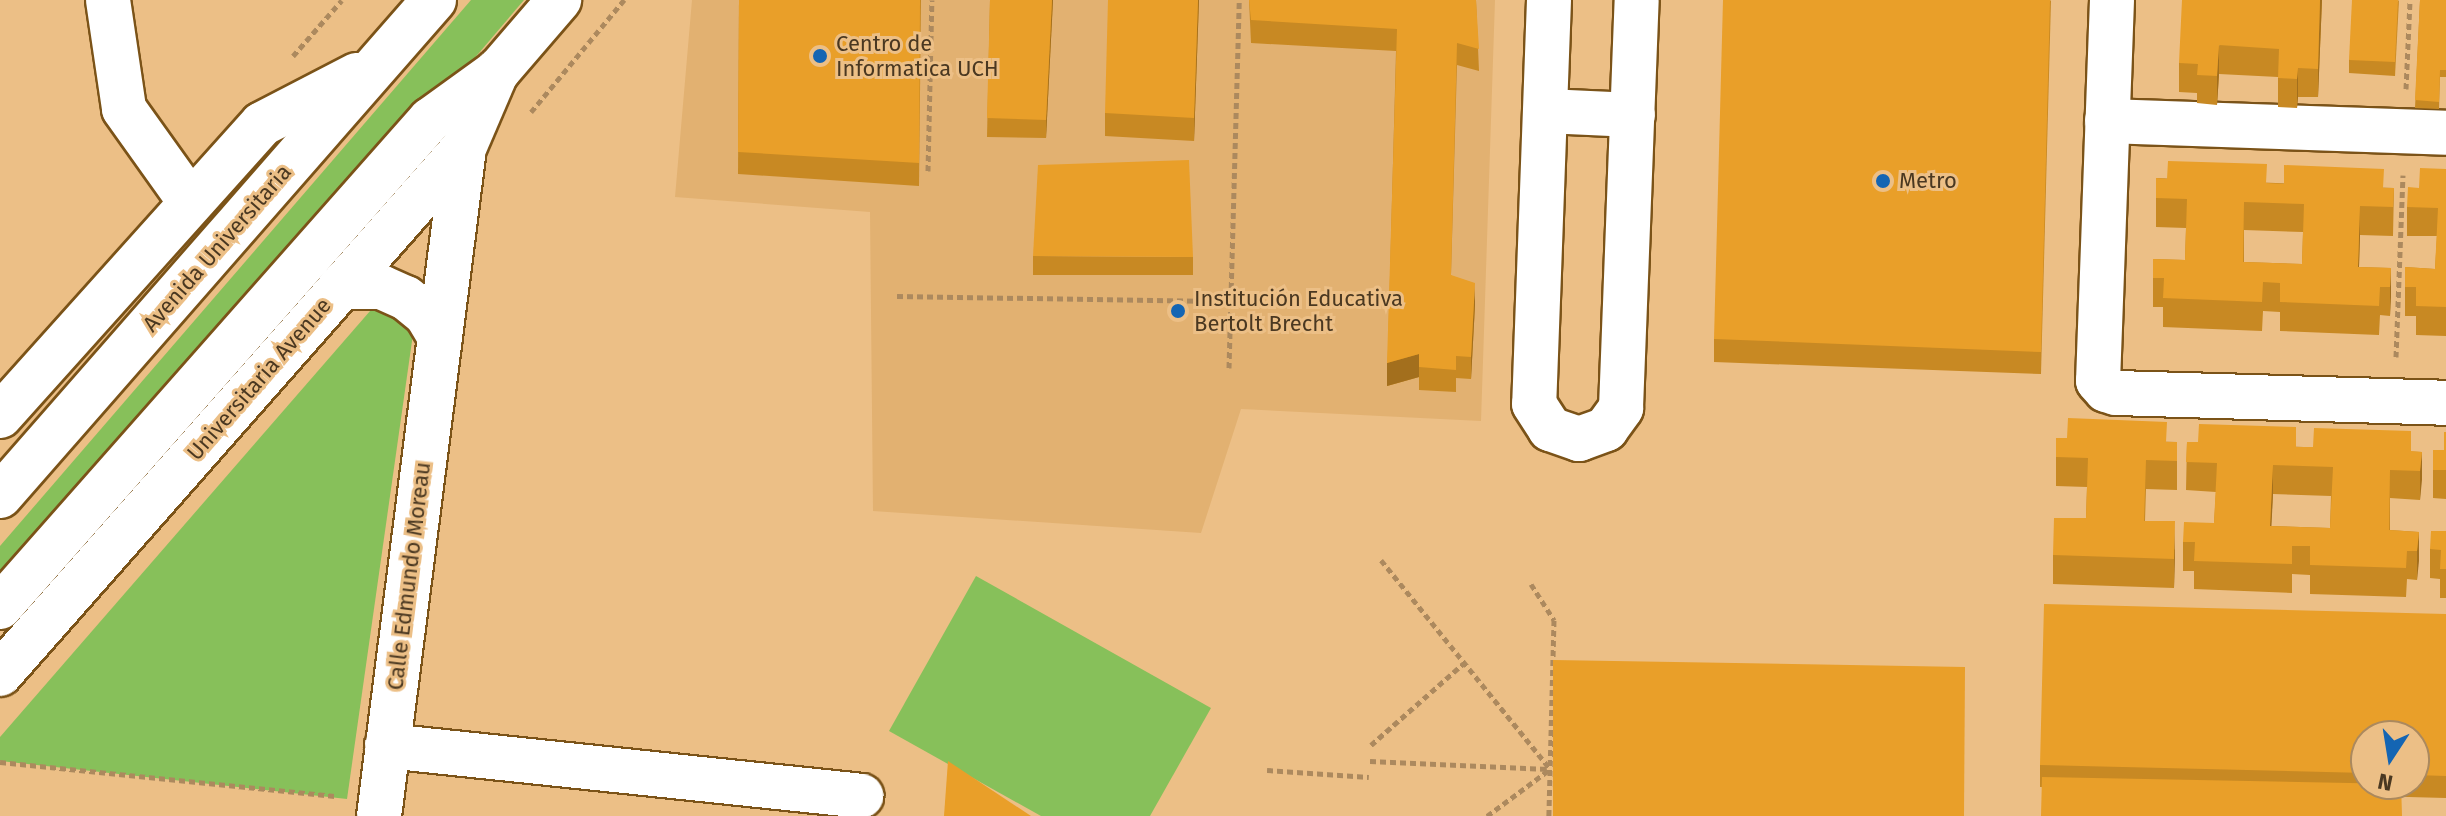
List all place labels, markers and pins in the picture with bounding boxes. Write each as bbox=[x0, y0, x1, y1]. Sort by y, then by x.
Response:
place label: Centro de Informatica UCH bbox=[836, 30, 999, 82]
marker: Centro de Informatica UCH bbox=[811, 47, 829, 65]
place label: Metro bbox=[1899, 168, 1957, 194]
marker: Metro bbox=[1874, 172, 1892, 190]
place label: Institución Educativa Bertolt Brecht bbox=[1194, 285, 1403, 336]
marker: Institución Educativa Bertolt Brecht bbox=[1169, 302, 1187, 320]

